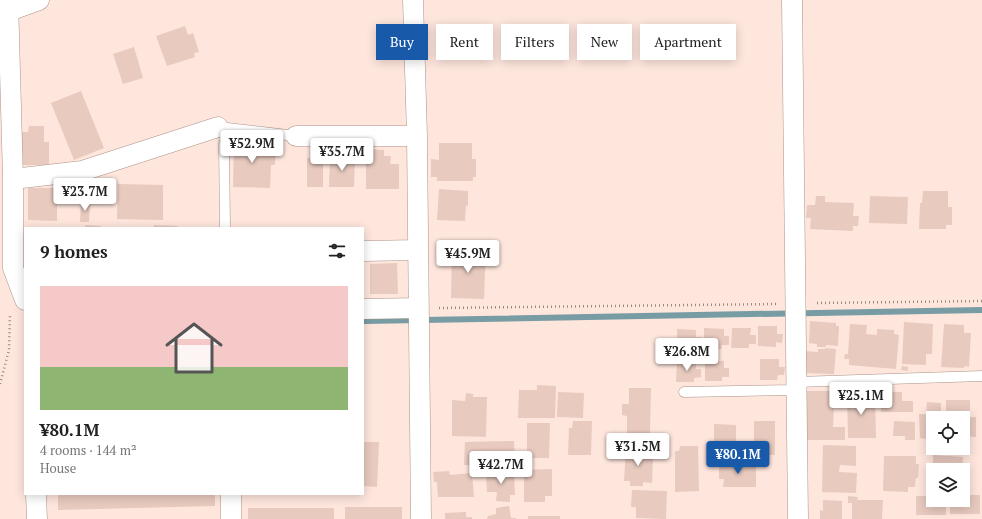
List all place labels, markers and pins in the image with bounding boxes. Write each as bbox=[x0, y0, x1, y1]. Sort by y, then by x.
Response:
pin: ¥52.9M bbox=[219, 130, 285, 164]
pin: ¥35.7M bbox=[309, 138, 375, 172]
pin: ¥23.7M bbox=[52, 178, 118, 212]
pin: ¥45.9M bbox=[435, 240, 501, 274]
pin: ¥26.8M bbox=[654, 338, 720, 372]
pin: ¥25.1M bbox=[828, 382, 894, 416]
pin: ¥31.5M bbox=[605, 433, 671, 467]
pin: ¥80.1M bbox=[705, 441, 771, 475]
pin: ¥42.7M bbox=[468, 451, 534, 485]

